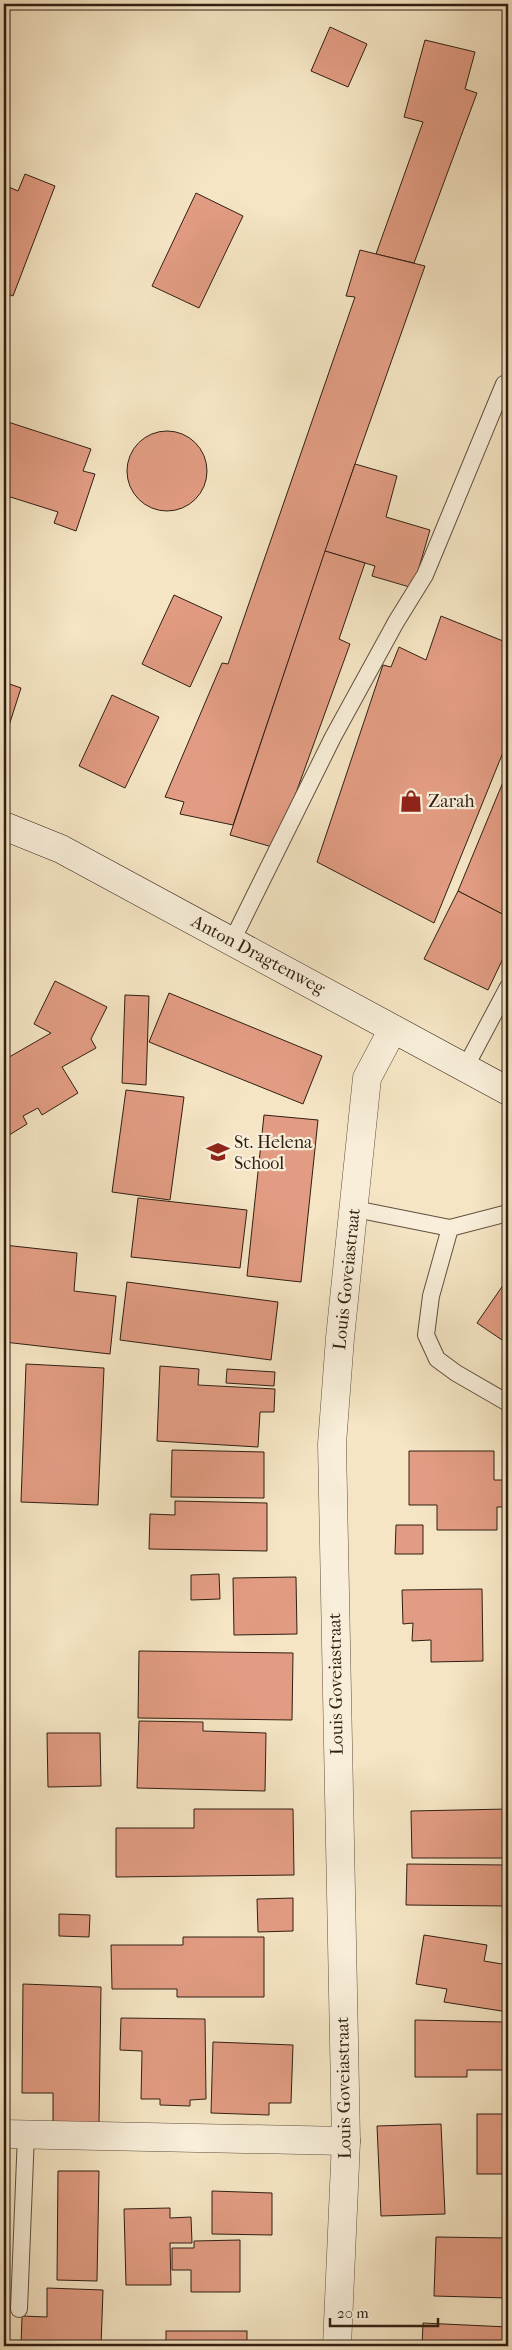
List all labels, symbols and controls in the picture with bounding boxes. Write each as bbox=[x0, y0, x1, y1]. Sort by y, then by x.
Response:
shop icon: Zarah bbox=[398, 788, 424, 814]
place label: Zarah bbox=[428, 791, 475, 812]
street label: Anton Dragtenweg bbox=[187, 910, 329, 999]
place label: St. Helena School bbox=[234, 1132, 313, 1174]
school or university icon: St. Helena School bbox=[205, 1139, 231, 1165]
street label: Louis Goveiastraat bbox=[329, 1207, 365, 1351]
street label: Louis Goveiastraat bbox=[324, 1612, 348, 1755]
street label: Louis Goveiastraat bbox=[332, 2016, 356, 2159]
scale bar bbox=[330, 2295, 437, 2327]
text: 20 m bbox=[337, 2304, 369, 2322]

